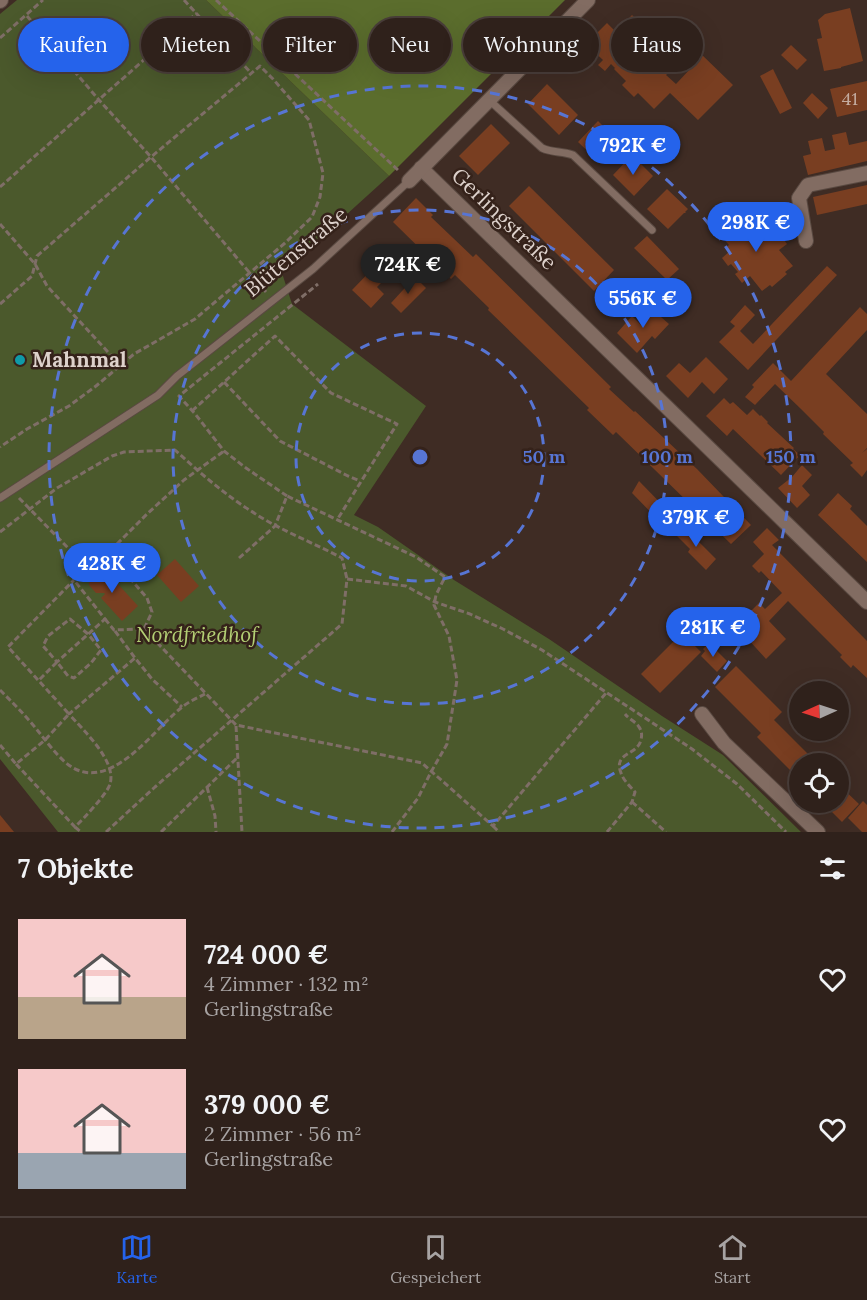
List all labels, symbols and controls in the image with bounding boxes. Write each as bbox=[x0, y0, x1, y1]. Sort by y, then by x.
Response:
chip: Kaufen bbox=[18, 18, 129, 72]
chip: Mieten bbox=[141, 18, 251, 72]
chip: Filter bbox=[263, 18, 357, 72]
chip: Neu bbox=[369, 18, 451, 72]
chip: Wohnung bbox=[463, 18, 599, 72]
chip: Haus bbox=[611, 18, 703, 72]
house number: 41 bbox=[842, 87, 858, 110]
pin: 792K € bbox=[584, 125, 682, 176]
text: 792K € bbox=[599, 132, 667, 157]
street label: Gerlingstraße bbox=[446, 162, 563, 275]
street label: Blütenstraße bbox=[238, 201, 353, 303]
pin: 298K € bbox=[707, 202, 805, 253]
text: 298K € bbox=[721, 209, 791, 234]
pin: 724K € bbox=[359, 244, 457, 295]
text: 724K € bbox=[375, 251, 441, 276]
pin: 556K € bbox=[594, 278, 692, 329]
text: 556K € bbox=[609, 285, 677, 310]
place label: Mahnmal bbox=[32, 346, 127, 373]
marker: Mahnmal bbox=[13, 353, 27, 367]
text: 50 m bbox=[523, 445, 566, 468]
text: 100 m bbox=[641, 445, 693, 468]
text: 150 m bbox=[766, 445, 816, 468]
centre of rings bbox=[410, 447, 430, 467]
pin: 379K € bbox=[647, 497, 745, 548]
text: 379K € bbox=[662, 504, 730, 529]
pin: 428K € bbox=[63, 543, 161, 594]
text: 428K € bbox=[78, 550, 146, 575]
pin: 281K € bbox=[664, 607, 762, 658]
text: 281K € bbox=[680, 614, 746, 639]
park label: Nordfriedhof bbox=[136, 621, 260, 648]
north arrow bbox=[789, 681, 849, 741]
map controls bbox=[789, 681, 849, 813]
button: locate bbox=[789, 753, 849, 813]
text: 7 Objekte bbox=[18, 852, 134, 885]
icon: filters bbox=[816, 852, 849, 885]
text: 724 000 € bbox=[204, 938, 329, 971]
icon: home bbox=[66, 943, 138, 1015]
icon: heart bbox=[816, 963, 849, 996]
text: 4 Zimmer · 132 m² bbox=[204, 971, 369, 996]
text: Gerlingstraße bbox=[204, 996, 333, 1021]
text: 379 000 € bbox=[204, 1088, 330, 1121]
icon: home bbox=[66, 1093, 138, 1165]
icon: heart bbox=[816, 1113, 849, 1146]
text: 2 Zimmer · 56 m² bbox=[204, 1121, 362, 1146]
text: Gerlingstraße bbox=[204, 1146, 333, 1171]
tab: Karte bbox=[116, 1231, 157, 1287]
tab: Gespeichert bbox=[390, 1231, 481, 1287]
tab: Start bbox=[714, 1231, 751, 1287]

